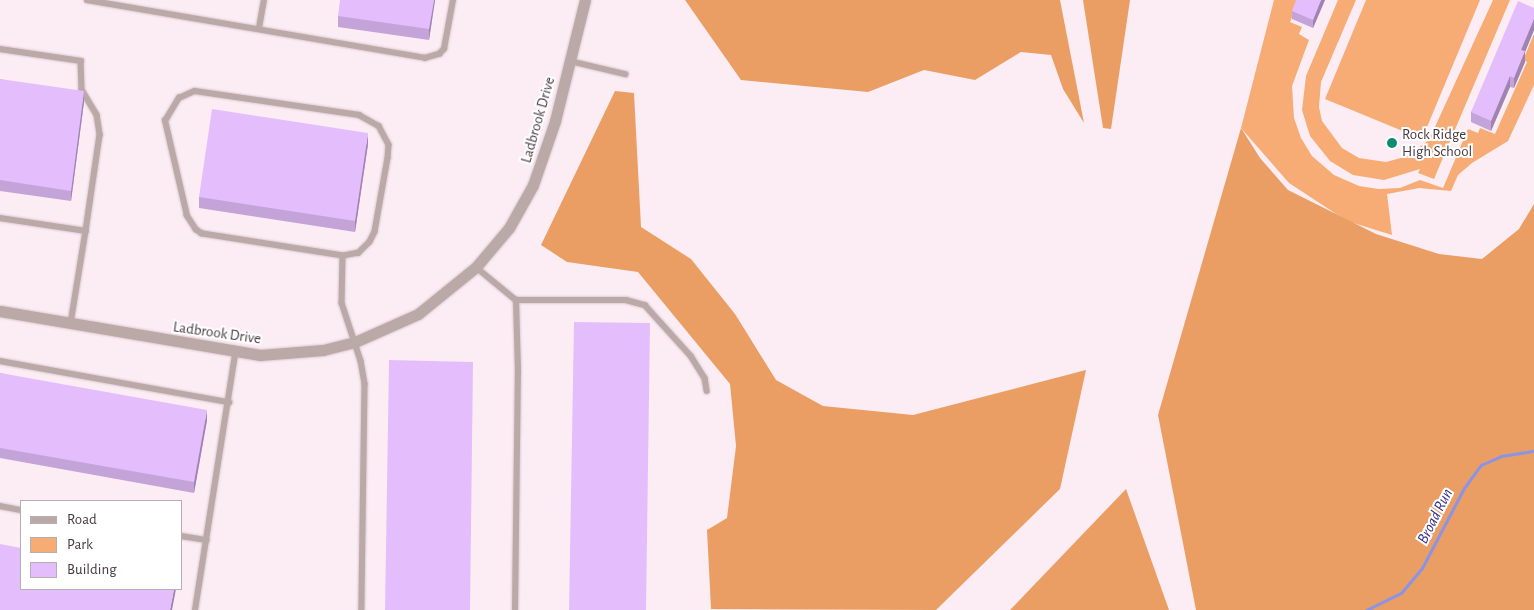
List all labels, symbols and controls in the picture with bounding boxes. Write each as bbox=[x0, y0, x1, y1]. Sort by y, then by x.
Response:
street label: Ladbrook Drive bbox=[517, 75, 559, 165]
place label: Rock Ridge High School bbox=[1402, 125, 1472, 160]
marker: Rock Ridge High School bbox=[1386, 137, 1398, 149]
street label: Ladbrook Drive bbox=[172, 318, 262, 348]
water label: Broad Run bbox=[1413, 485, 1457, 547]
legend bbox=[20, 500, 182, 590]
text: Road bbox=[67, 512, 97, 527]
text: Park bbox=[67, 537, 93, 552]
text: Building bbox=[67, 562, 117, 577]

